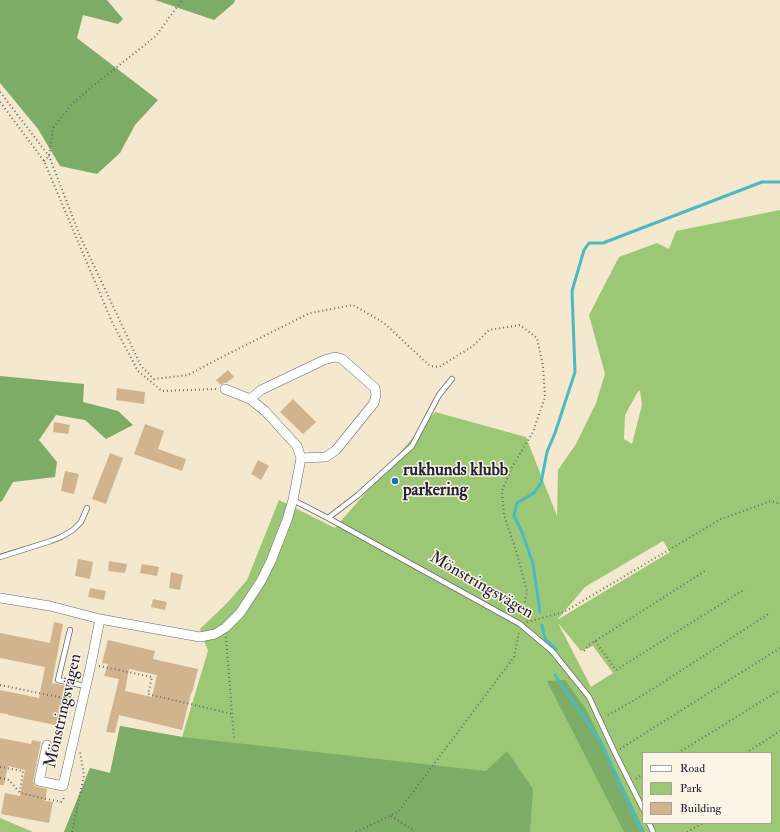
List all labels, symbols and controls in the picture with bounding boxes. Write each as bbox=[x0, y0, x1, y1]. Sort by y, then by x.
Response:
place label: rukhunds klubb parkering bbox=[403, 461, 508, 501]
marker: rukhunds klubb parkering bbox=[390, 476, 400, 486]
street label: Mönstringsvägen bbox=[425, 548, 537, 624]
street label: Mönstringsvägen bbox=[41, 652, 87, 770]
legend bbox=[642, 752, 772, 824]
text: Road bbox=[680, 761, 705, 776]
text: Park bbox=[680, 781, 702, 796]
text: Building bbox=[680, 801, 721, 816]

